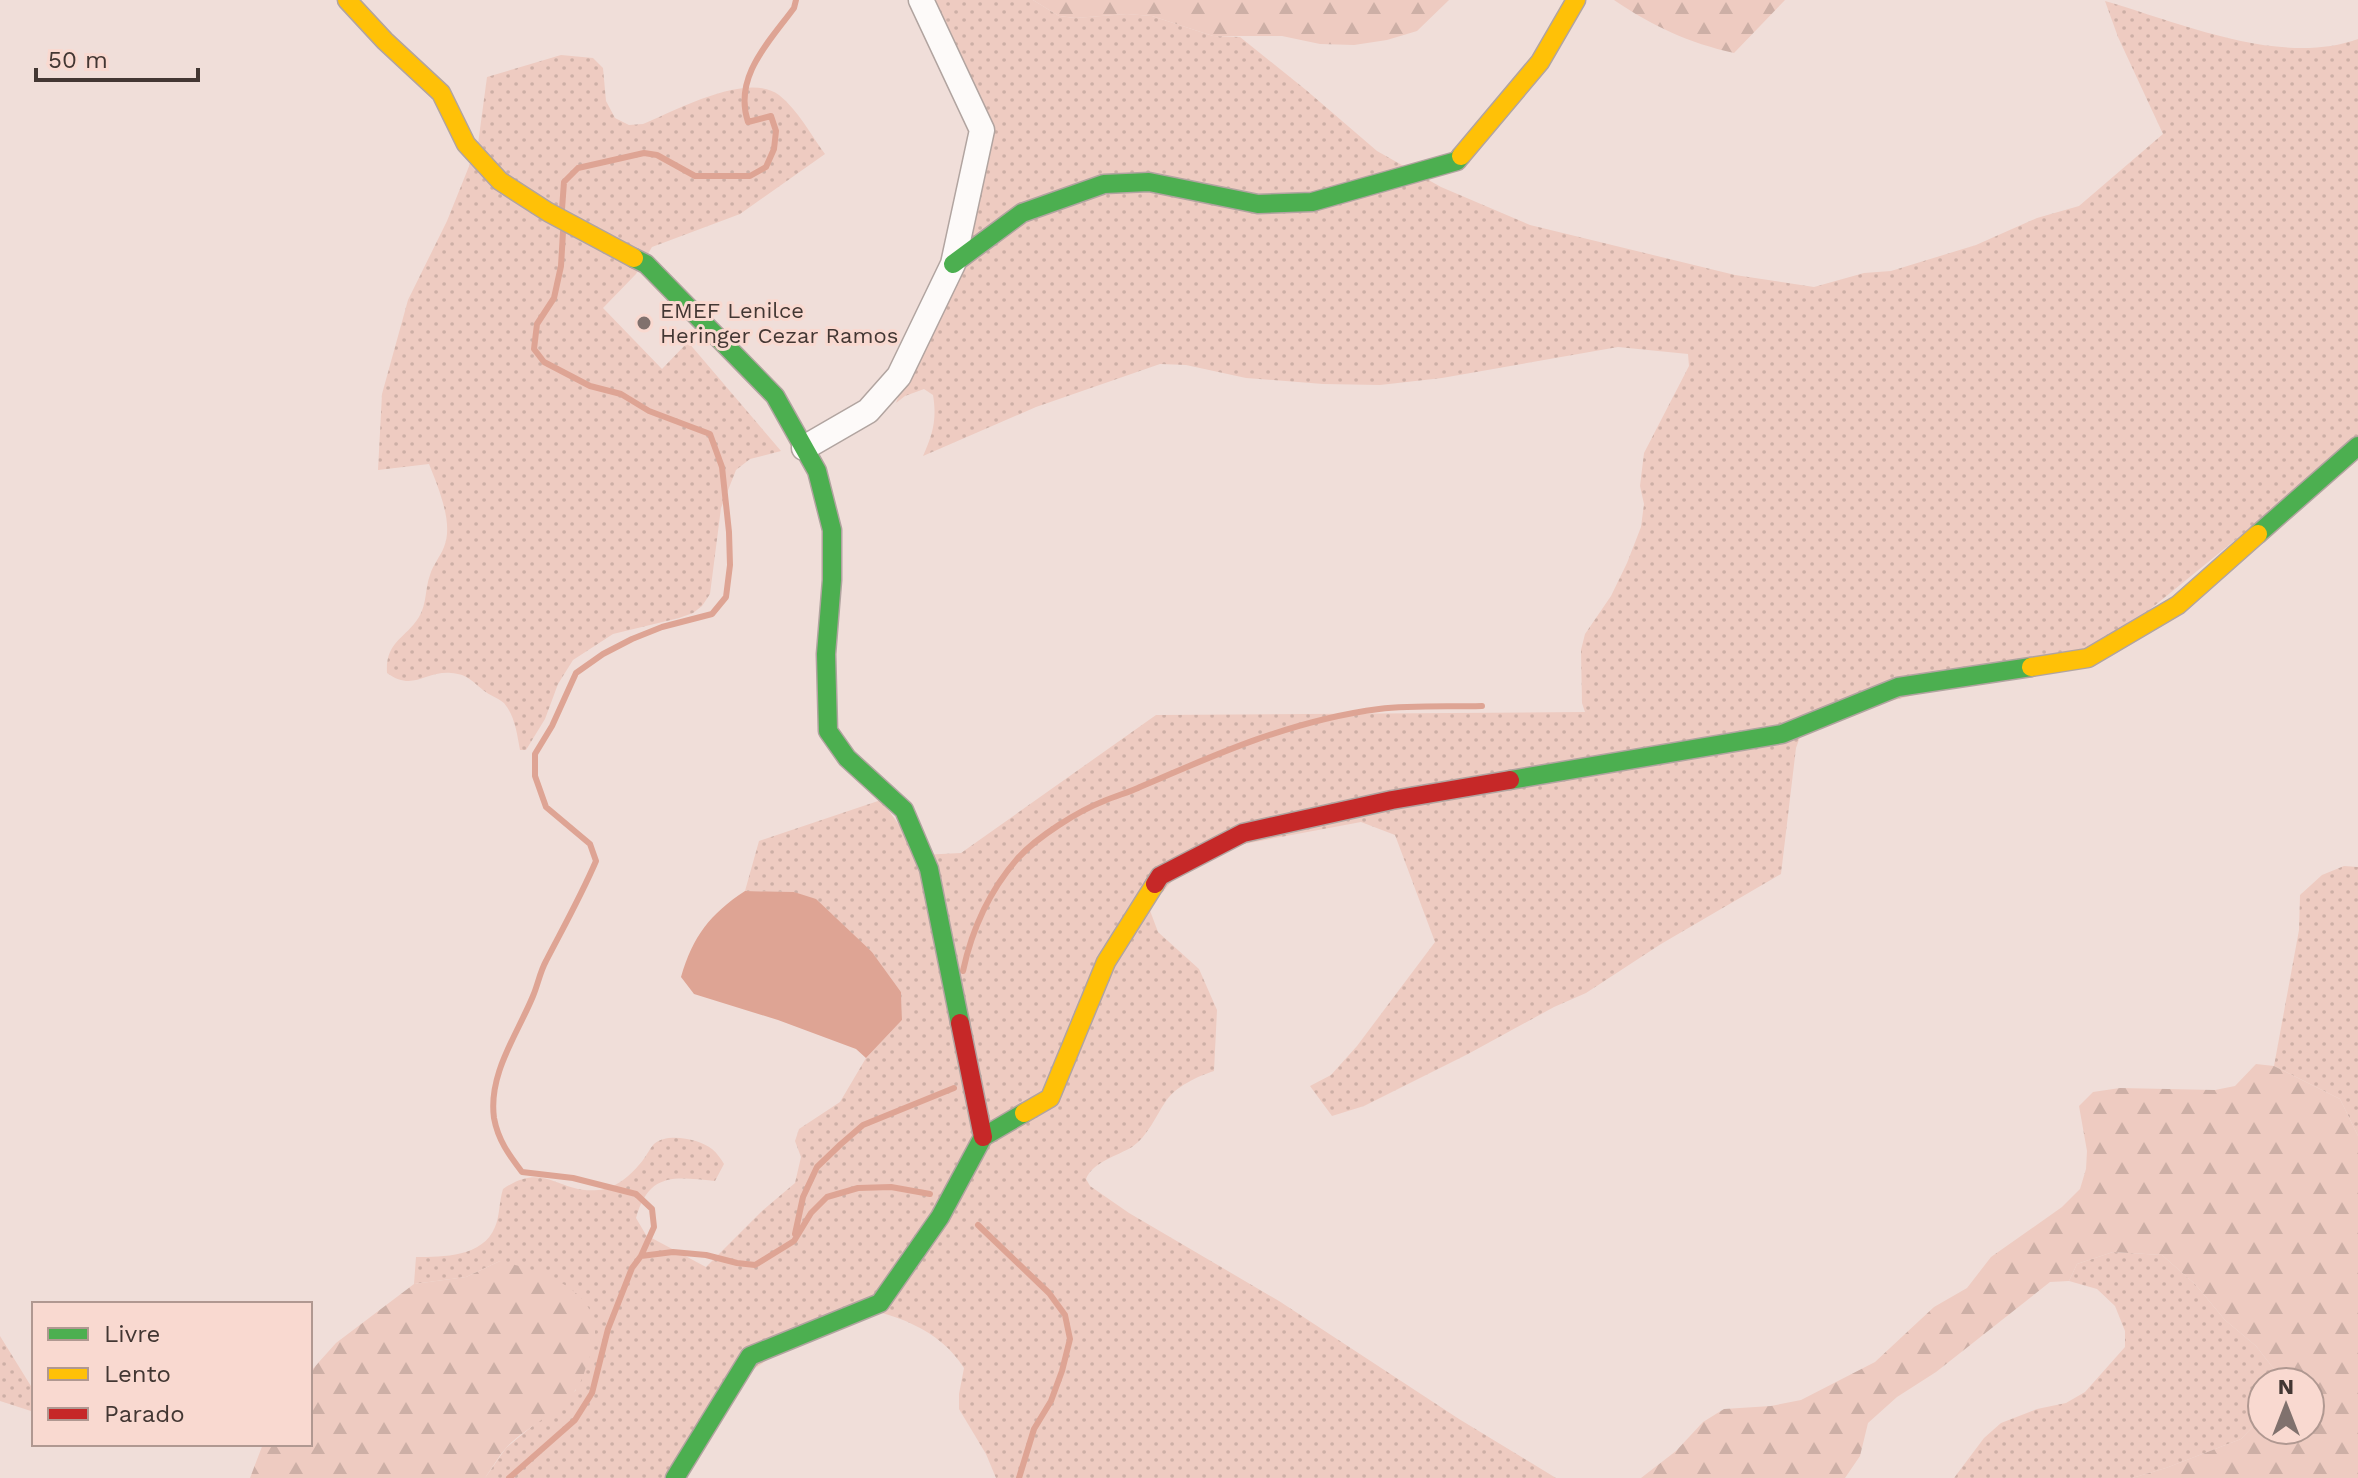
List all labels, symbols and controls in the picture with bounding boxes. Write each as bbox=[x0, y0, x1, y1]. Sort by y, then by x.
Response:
scale bar bbox=[36, 32, 198, 82]
text: 50 m bbox=[48, 46, 108, 74]
place label: EMEF Lenilce Heringer Cezar Ramos bbox=[660, 298, 898, 348]
marker: EMEF Lenilce Heringer Cezar Ramos bbox=[635, 314, 653, 332]
legend bbox=[32, 1302, 312, 1446]
text: Livre bbox=[104, 1320, 160, 1348]
text: Lento bbox=[104, 1360, 171, 1388]
north arrow bbox=[2246, 1366, 2326, 1446]
text: N bbox=[2278, 1374, 2294, 1399]
text: Parado bbox=[104, 1400, 185, 1428]

